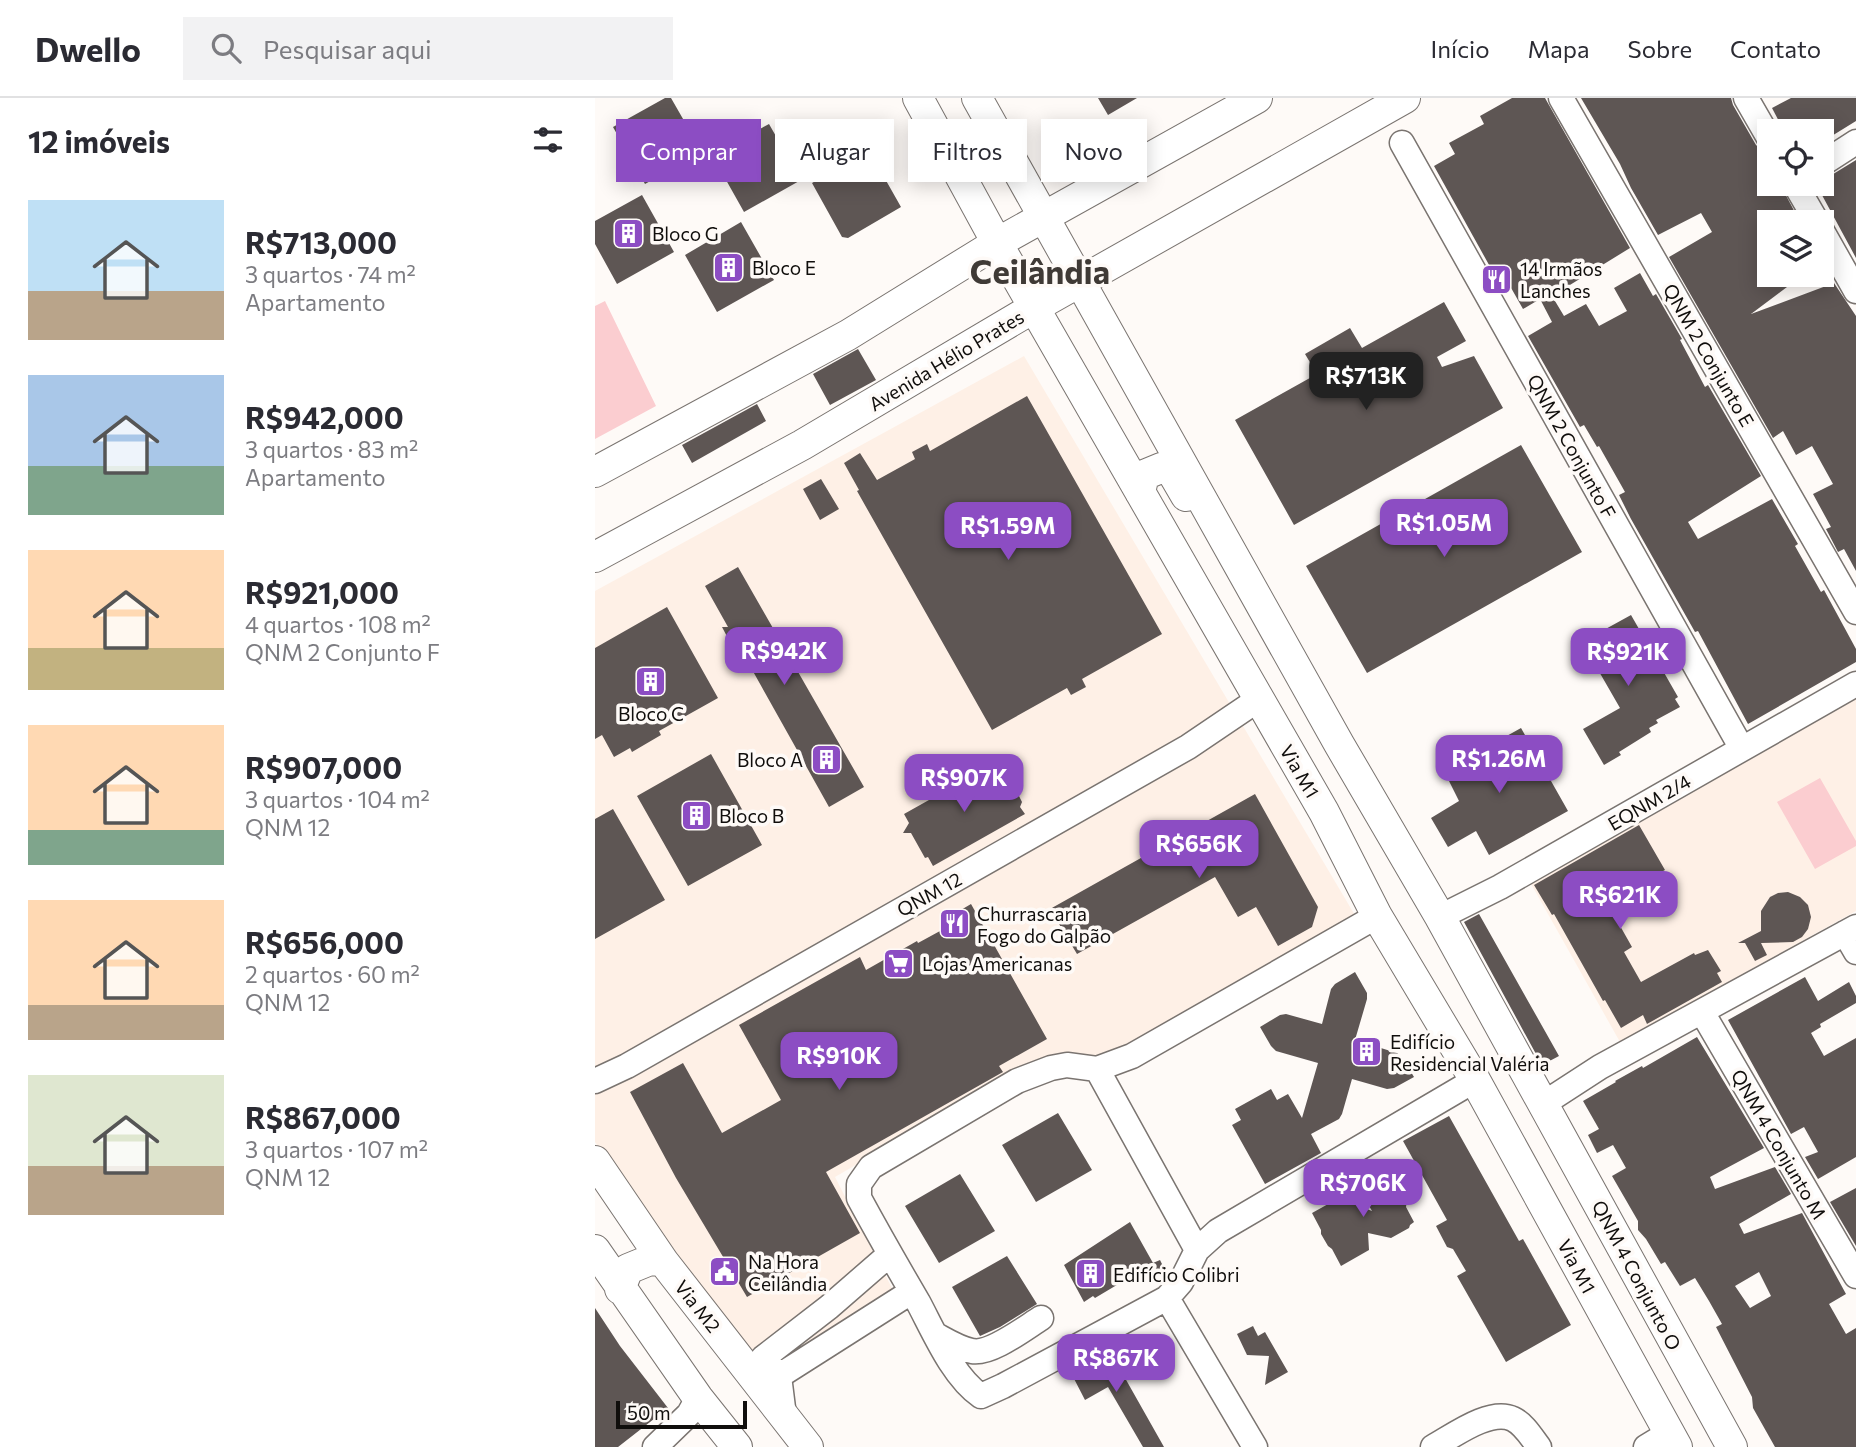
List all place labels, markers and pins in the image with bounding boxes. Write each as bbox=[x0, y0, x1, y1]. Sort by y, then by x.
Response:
building icon: Bloco G bbox=[612, 216, 646, 250]
place label: Bloco G bbox=[652, 222, 719, 245]
building icon: Bloco E bbox=[712, 250, 746, 284]
place label: Bloco E bbox=[752, 256, 816, 279]
place label: 14 Irmãos Lanches bbox=[1520, 257, 1602, 302]
restaurant icon: 14 Irmãos Lanches bbox=[1480, 262, 1514, 296]
pin: R$713K bbox=[1309, 352, 1423, 412]
pin: R$1.05M bbox=[1379, 500, 1509, 559]
pin: R$1.59M bbox=[943, 503, 1073, 562]
pin: R$942K bbox=[727, 628, 841, 687]
pin: R$921K bbox=[1571, 628, 1685, 688]
building icon: Bloco C bbox=[634, 665, 668, 699]
place label: Bloco C bbox=[618, 702, 684, 725]
pin: R$1.26M bbox=[1434, 736, 1564, 795]
building icon: Bloco A bbox=[809, 742, 843, 776]
place label: Bloco A bbox=[737, 748, 803, 771]
pin: R$907K bbox=[907, 754, 1021, 814]
building icon: Bloco B bbox=[679, 798, 713, 832]
place label: Bloco B bbox=[719, 804, 784, 827]
pin: R$656K bbox=[1142, 820, 1256, 880]
pin: R$621K bbox=[1563, 872, 1677, 931]
place label: Churrascaria Fogo do Galpão bbox=[977, 902, 1111, 947]
restaurant icon: Churrascaria Fogo do Galpão bbox=[937, 907, 971, 941]
supermarket icon: Lojas Americanas bbox=[882, 946, 916, 980]
place label: Lojas Americanas bbox=[922, 952, 1072, 975]
place label: Edifício Residencial Valéria bbox=[1390, 1030, 1549, 1075]
pin: R$910K bbox=[782, 1032, 896, 1092]
building icon: Edifício Residencial Valéria bbox=[1350, 1035, 1384, 1069]
pin: R$706K bbox=[1306, 1160, 1420, 1219]
place label: Na Hora Ceilândia bbox=[748, 1250, 827, 1295]
public building icon: Na Hora Ceilândia bbox=[708, 1255, 742, 1289]
building icon: Edifício Colibri bbox=[1073, 1257, 1107, 1291]
place label: Edifício Colibri bbox=[1113, 1263, 1240, 1286]
pin: R$867K bbox=[1059, 1334, 1173, 1394]

